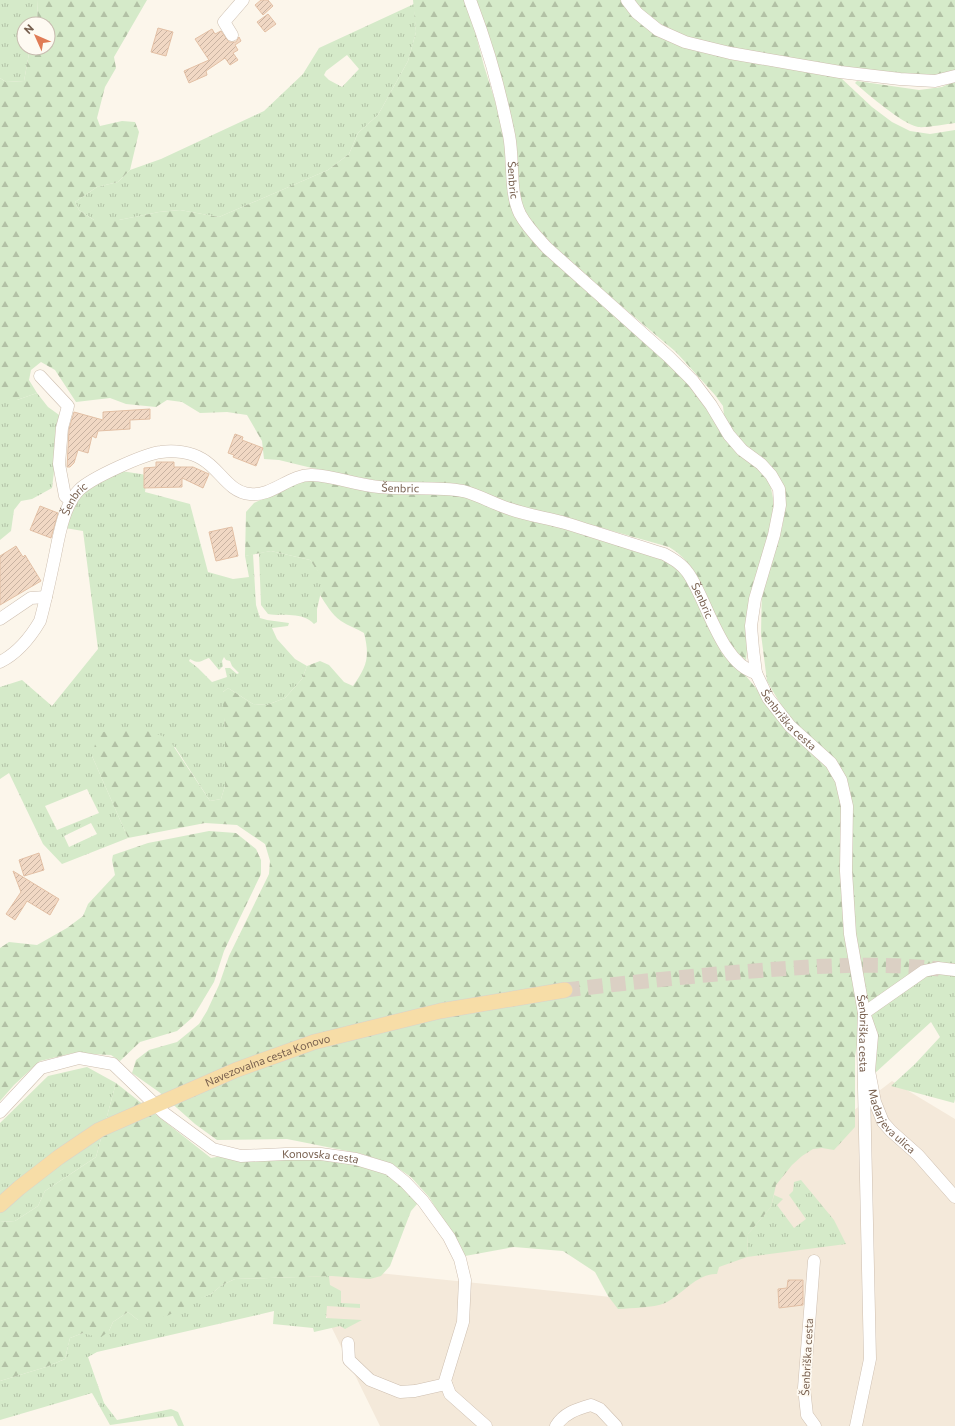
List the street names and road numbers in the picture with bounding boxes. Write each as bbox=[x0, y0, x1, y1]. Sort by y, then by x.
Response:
street label: Šenbric bbox=[506, 161, 522, 200]
street label: Šenbric bbox=[57, 479, 89, 517]
street label: Šenbric bbox=[381, 479, 419, 494]
street label: Šenbric bbox=[689, 580, 717, 620]
street label: Šenbriška cesta bbox=[759, 687, 819, 753]
street label: Šenbriška cesta bbox=[855, 993, 871, 1072]
street label: Navezovalna cesta Konovo bbox=[203, 1031, 332, 1089]
street label: Madarjeva ulica bbox=[867, 1087, 918, 1156]
street label: Konovska cesta bbox=[282, 1147, 361, 1166]
street label: Šenbriška cesta bbox=[797, 1318, 815, 1396]

